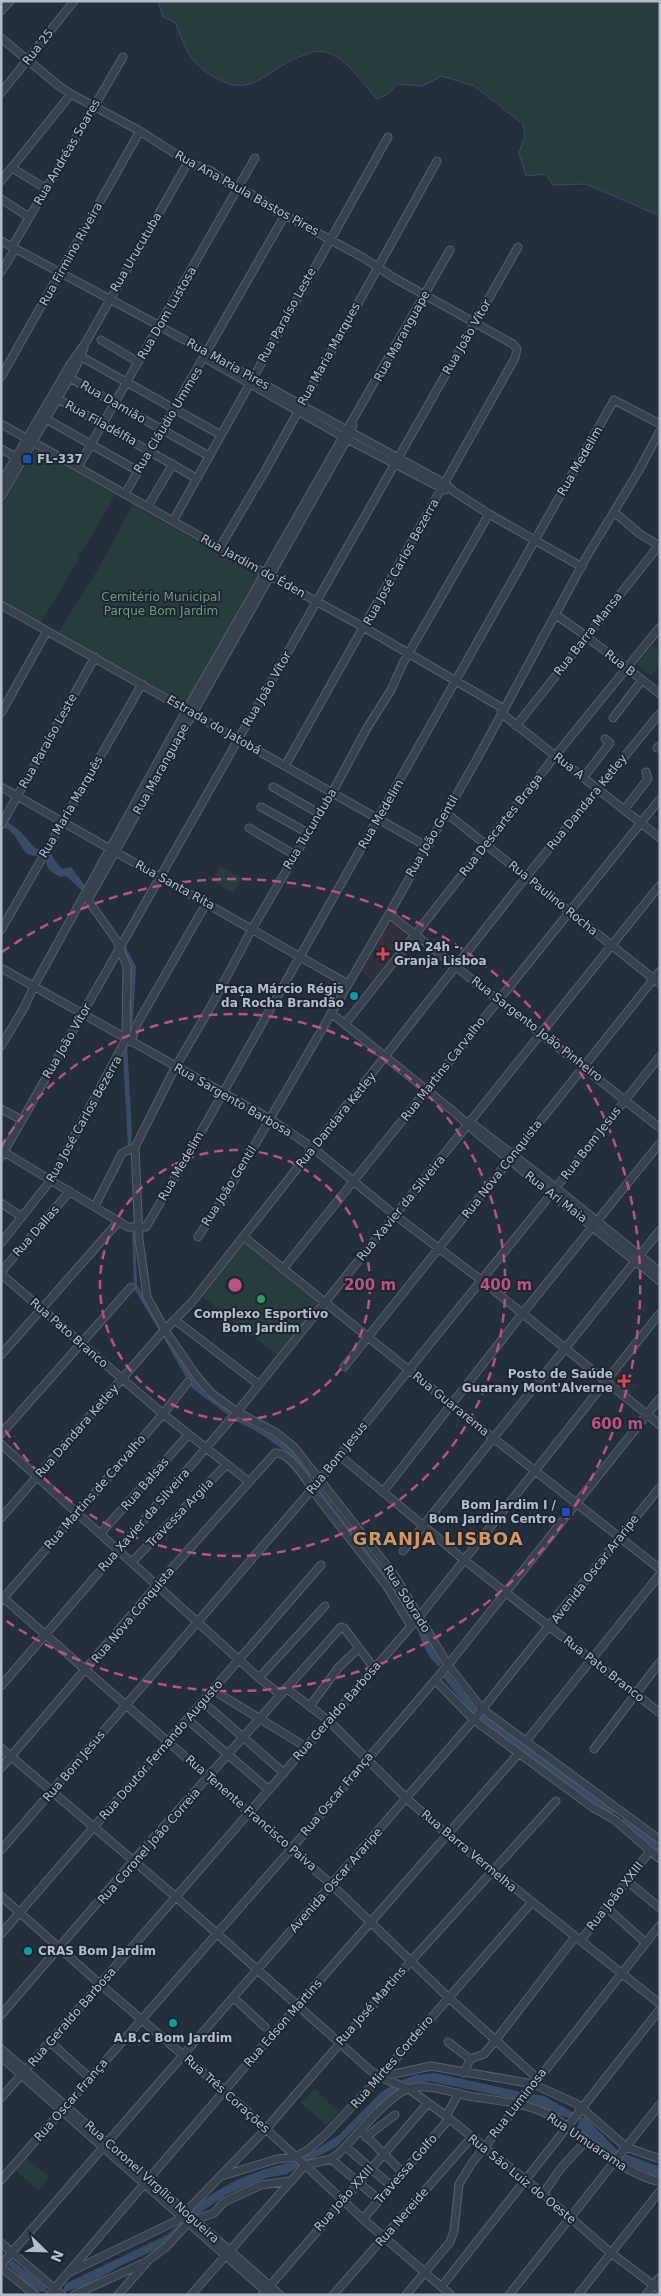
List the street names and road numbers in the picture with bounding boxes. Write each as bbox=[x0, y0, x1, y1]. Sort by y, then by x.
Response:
street label: Rua 25 bbox=[20, 26, 56, 68]
street label: Rua Andréas Soares bbox=[31, 96, 103, 208]
street label: Rua Ana Paula Bastos Pires bbox=[173, 148, 321, 238]
street label: Rua Firmino Riveira bbox=[37, 200, 105, 308]
street label: Rua Urucutuba bbox=[108, 210, 164, 294]
street label: Rua Dom Lustosa bbox=[135, 264, 199, 362]
street label: Rua Paraíso Leste bbox=[255, 265, 319, 365]
street label: Rua Maranguape bbox=[371, 288, 433, 384]
street label: Rua João Vítor bbox=[440, 297, 494, 377]
street label: Rua Maria Marques bbox=[295, 300, 363, 408]
street label: Rua Maria Pires bbox=[184, 335, 272, 393]
street label: Rua Cláudio Ummes bbox=[131, 364, 205, 476]
street label: Rua Damião bbox=[78, 378, 148, 426]
street label: Rua Filadélfia bbox=[63, 398, 139, 448]
street label: Rua Medelim bbox=[555, 424, 605, 498]
street label: Rua José Carlos Bezerra bbox=[360, 496, 442, 628]
street label: Rua Jardim do Éden bbox=[198, 530, 308, 601]
street label: Rua Barra Mansa bbox=[551, 589, 625, 679]
street label: Rua B bbox=[602, 647, 638, 679]
street label: Rua João Vítor bbox=[240, 649, 294, 729]
street label: Rua Paraíso Leste bbox=[16, 691, 80, 791]
street label: Estrada do Jatobá bbox=[164, 692, 264, 758]
street label: Rua Maranguape bbox=[130, 721, 192, 817]
street label: Rua A bbox=[551, 750, 588, 783]
street label: Rua Dandara Ketley bbox=[544, 751, 630, 853]
street label: Rua Maria Marquês bbox=[36, 754, 106, 860]
street label: Rua Descartes Braga bbox=[457, 771, 545, 879]
street label: Rua Medelim bbox=[356, 777, 406, 851]
street label: Rua Tucunduba bbox=[280, 786, 340, 872]
street label: Rua João Gentil bbox=[403, 793, 461, 879]
street label: Rua Santa Rita bbox=[133, 857, 217, 913]
street label: Rua Paulino Rocha bbox=[506, 858, 600, 938]
street label: Rua Sargento João Pinheiro bbox=[469, 973, 605, 1085]
street label: Rua João Vítor bbox=[40, 1001, 94, 1081]
street label: Rua Martins Carvalho bbox=[398, 1014, 488, 1124]
street label: Rua José Carlos Bezerra bbox=[43, 1053, 125, 1185]
street label: Rua Sargento Barbosa bbox=[172, 1060, 294, 1140]
street label: Rua Dandara Ketley bbox=[293, 1069, 379, 1171]
street label: Rua Bom Jesus bbox=[558, 1104, 624, 1182]
street label: Rua Nova Conquista bbox=[459, 1117, 545, 1221]
street label: Rua Medelim bbox=[156, 1129, 206, 1203]
street label: Rua João Gentil bbox=[199, 1143, 259, 1229]
street label: Rua Xavier da Silveira bbox=[354, 1152, 448, 1264]
street label: Rua Ari Maia bbox=[522, 1168, 590, 1226]
street label: Rua Dallas bbox=[10, 1202, 62, 1260]
street label: Rua Pato Branco bbox=[27, 1295, 111, 1371]
street label: Rua Guararema bbox=[410, 1369, 492, 1439]
street label: Rua Dandara Ketley bbox=[33, 1381, 121, 1481]
street label: Rua Bom Jesus bbox=[304, 1419, 370, 1497]
street label: Rua Martins de Carvalho bbox=[41, 1432, 149, 1552]
street label: Rua Balsas bbox=[118, 1455, 172, 1513]
street label: Rua Xavier da Silveira bbox=[95, 1466, 193, 1574]
street label: Travessa Argila bbox=[143, 1476, 217, 1551]
street label: Avenida Oscar Araripe bbox=[548, 1512, 642, 1626]
street label: Rua Sobrado bbox=[381, 1563, 433, 1635]
street label: Rua Nova Conquista bbox=[89, 1564, 177, 1666]
street label: Rua Pato Branco bbox=[561, 1633, 647, 1705]
street label: Rua Geraldo Barbosa bbox=[290, 1659, 384, 1763]
street label: Rua Doutor Fernando Augusto bbox=[96, 1677, 226, 1823]
street label: Rua Bom Jesus bbox=[40, 1728, 108, 1804]
street label: Rua Oscar França bbox=[298, 1749, 376, 1839]
street label: Rua Tenente Francisco Paiva bbox=[182, 1752, 320, 1874]
street label: Rua Coronel João Correia bbox=[95, 1785, 203, 1907]
street label: Rua Barra Vermelha bbox=[419, 1807, 519, 1895]
street label: Avenida Oscar Araripe bbox=[287, 1825, 385, 1935]
street label: Rua João XXIII bbox=[584, 1859, 646, 1933]
street label: Rua José Martins bbox=[333, 1964, 409, 2048]
street label: Rua Geraldo Barbosa bbox=[25, 1965, 119, 2069]
street label: Rua Edson Martins bbox=[241, 1976, 325, 2070]
street label: Rua Mirtes Cordeiro bbox=[348, 2013, 436, 2111]
street label: Rua Três Corações bbox=[182, 2052, 272, 2136]
street label: Rua Oscar França bbox=[31, 2056, 111, 2144]
street label: Rua Luminosa bbox=[487, 2066, 549, 2140]
street label: Rua Umuarama bbox=[544, 2110, 630, 2174]
street label: Rua Coronel Virgílio Nogueira bbox=[82, 2118, 222, 2246]
street label: Travessa Golfo bbox=[371, 2131, 440, 2207]
street label: Rua São Luiz do Oeste bbox=[465, 2131, 579, 2227]
street label: Rua João XXIII bbox=[311, 2162, 377, 2234]
street label: Rua Nereide bbox=[373, 2185, 431, 2249]

